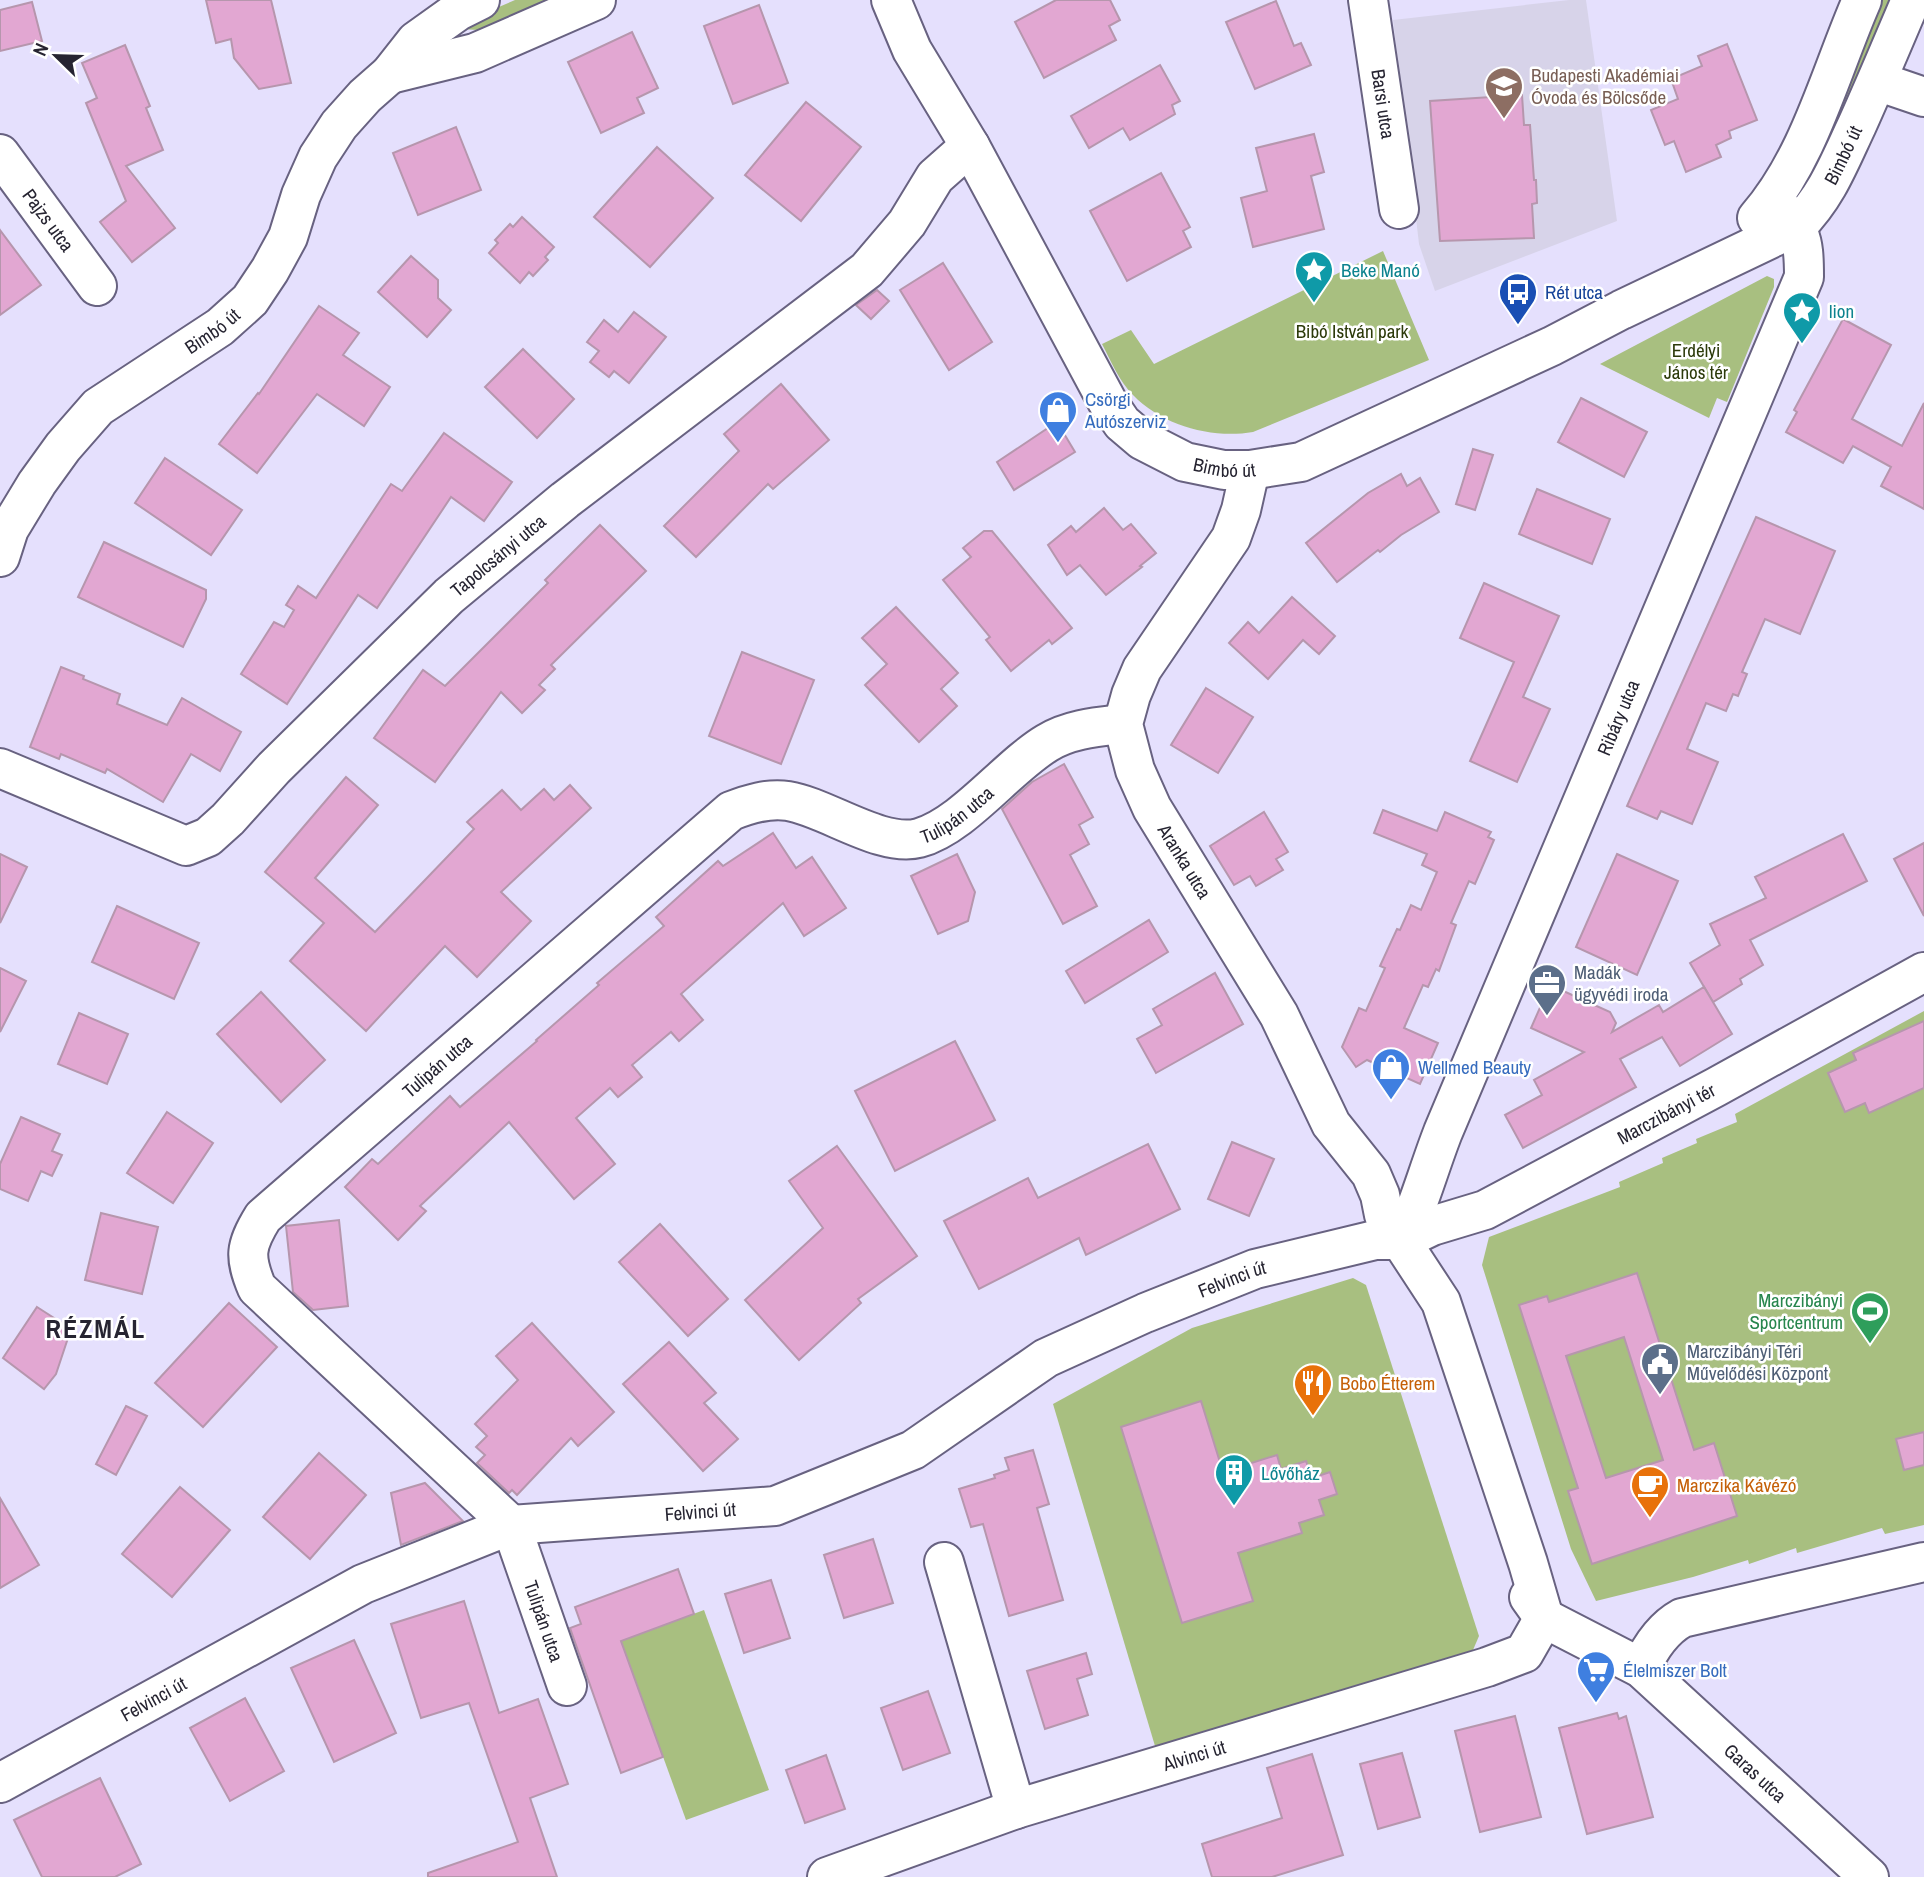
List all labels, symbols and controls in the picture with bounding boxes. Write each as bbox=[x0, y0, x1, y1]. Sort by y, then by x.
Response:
north arrow bbox=[21, 21, 91, 91]
text: N bbox=[26, 39, 55, 60]
place label: Budapesti Akadémiai Óvoda és Bölcsőde bbox=[1531, 62, 1679, 110]
school or university icon: Budapesti Akadémiai Óvoda és Bölcsőde bbox=[1483, 65, 1525, 120]
street label: Barsi utca bbox=[1365, 67, 1401, 141]
street label: Bimbó út bbox=[1818, 121, 1868, 189]
street label: Pajzs utca bbox=[17, 183, 81, 257]
place icon: Beke Manó bbox=[1293, 249, 1335, 304]
place label: Beke Manó bbox=[1341, 257, 1420, 283]
bus stop icon: Rét utca bbox=[1497, 271, 1539, 326]
place label: Rét utca bbox=[1545, 279, 1603, 305]
place icon: lion bbox=[1781, 290, 1823, 345]
place label: lion bbox=[1829, 298, 1854, 324]
street label: Bimbó út bbox=[179, 302, 246, 360]
park label: Bibó István park bbox=[1296, 318, 1408, 344]
park label: Erdélyi János tér bbox=[1664, 337, 1729, 385]
place label: Csörgi Autószerviz bbox=[1084, 386, 1167, 434]
shop icon: Csörgi Autószerviz bbox=[1037, 389, 1079, 444]
street label: Bimbó út bbox=[1191, 451, 1258, 483]
street label: Tapolcsányi utca bbox=[445, 508, 551, 603]
street label: Ribáry utca bbox=[1590, 676, 1646, 759]
street label: Tulipán utca bbox=[917, 780, 999, 850]
street label: Aranka utca bbox=[1151, 818, 1218, 904]
place label: Madák ügyvédi iroda bbox=[1574, 959, 1669, 1007]
office icon: Madák ügyvédi iroda bbox=[1526, 962, 1568, 1017]
street label: Tulipán utca bbox=[397, 1028, 478, 1103]
shop icon: Wellmed Beauty bbox=[1370, 1046, 1412, 1101]
place label: Wellmed Beauty bbox=[1418, 1054, 1531, 1080]
street label: Marczibányi tér bbox=[1613, 1076, 1720, 1150]
street label: Felvinci út bbox=[1194, 1254, 1269, 1304]
place label: Marczibányi Sportcentrum bbox=[1749, 1287, 1843, 1335]
sports icon: Marczibányi Sportcentrum bbox=[1849, 1290, 1891, 1345]
district label: RÉZMÁL bbox=[46, 1311, 146, 1346]
place label: Marczibányi Téri Művelődési Központ bbox=[1687, 1338, 1829, 1386]
public building icon: Marczibányi Téri Művelődési Központ bbox=[1639, 1341, 1681, 1396]
restaurant icon: Bobo Étterem bbox=[1292, 1362, 1334, 1417]
place label: Bobo Étterem bbox=[1340, 1370, 1435, 1396]
building icon: Lővőház bbox=[1213, 1452, 1255, 1507]
place label: Lővőház bbox=[1261, 1460, 1320, 1486]
cafe icon: Marczika Kávézó bbox=[1629, 1464, 1671, 1519]
place label: Marczika Kávézó bbox=[1677, 1472, 1797, 1498]
street label: Felvinci út bbox=[664, 1496, 737, 1527]
street label: Tulipán utca bbox=[518, 1577, 570, 1665]
supermarket icon: Élelmiszer Bolt bbox=[1575, 1649, 1617, 1704]
place label: Élelmiszer Bolt bbox=[1623, 1657, 1728, 1683]
street label: Felvinci út bbox=[116, 1670, 192, 1727]
street label: Alvinci út bbox=[1159, 1733, 1229, 1777]
street label: Garas utca bbox=[1718, 1737, 1792, 1808]

